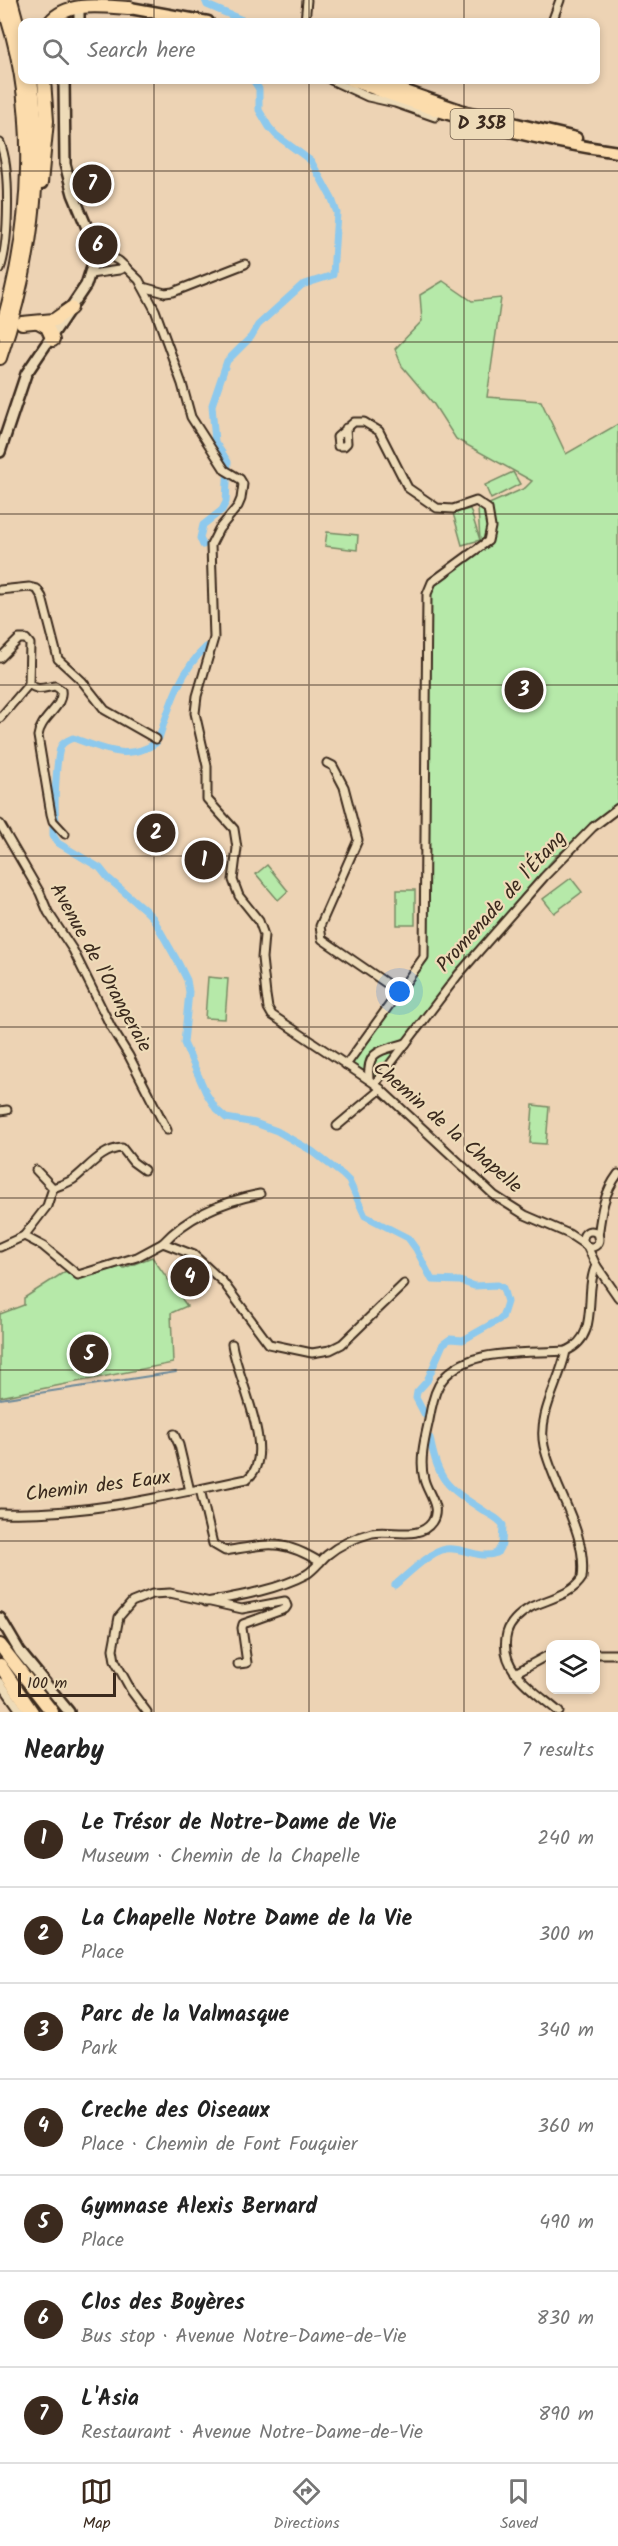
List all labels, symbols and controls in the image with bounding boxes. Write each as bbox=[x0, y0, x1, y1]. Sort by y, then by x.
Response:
search box bbox=[18, 18, 600, 84]
text: Search here bbox=[87, 34, 195, 69]
icon: search bbox=[39, 35, 72, 68]
road number: D 35B bbox=[450, 109, 514, 139]
pin: 7 bbox=[72, 162, 112, 207]
pin: 6 bbox=[78, 222, 118, 268]
pin: 3 bbox=[504, 668, 544, 712]
pin: 2 bbox=[136, 810, 176, 856]
street label: Promenade de l'Étang bbox=[429, 824, 575, 980]
pin: 1 bbox=[184, 838, 224, 882]
street label: Avenue de l'Orangeraie bbox=[40, 878, 160, 1058]
your location bbox=[385, 977, 414, 1006]
street label: Chemin de la Chapelle bbox=[365, 1054, 529, 1202]
pin: 4 bbox=[170, 1254, 210, 1300]
pin: 5 bbox=[70, 1332, 109, 1376]
street label: Chemin des Eaux bbox=[24, 1462, 173, 1512]
map controls bbox=[546, 1640, 600, 1694]
button: layers bbox=[546, 1640, 600, 1694]
scale bar bbox=[18, 1670, 116, 1698]
text: 100 m bbox=[27, 1671, 67, 1696]
text: Nearby bbox=[24, 1730, 104, 1772]
text: 7 results bbox=[522, 1735, 594, 1767]
text: Le Trésor de Notre-Dame de Vie bbox=[81, 1806, 396, 1841]
text: 1 bbox=[40, 1823, 47, 1855]
text: 240 m bbox=[537, 1823, 594, 1855]
text: Museum · Chemin de la Chapelle bbox=[81, 1841, 360, 1873]
text: La Chapelle Notre Dame de la Vie bbox=[81, 1902, 412, 1937]
text: 2 bbox=[38, 1919, 49, 1951]
text: 300 m bbox=[539, 1919, 594, 1951]
text: Place bbox=[81, 1937, 124, 1969]
text: Parc de la Valmasque bbox=[81, 1998, 289, 2033]
text: 3 bbox=[38, 2015, 49, 2047]
text: 340 m bbox=[538, 2015, 594, 2047]
text: Park bbox=[81, 2033, 117, 2065]
text: Creche des Oiseaux bbox=[81, 2094, 270, 2129]
text: 4 bbox=[38, 2111, 49, 2143]
text: 360 m bbox=[538, 2111, 594, 2143]
text: Place · Chemin de Font Fouquier bbox=[81, 2129, 357, 2161]
text: Gymnase Alexis Bernard bbox=[81, 2190, 317, 2225]
text: 5 bbox=[38, 2207, 49, 2239]
text: 490 m bbox=[539, 2207, 594, 2239]
text: Place bbox=[81, 2225, 124, 2257]
text: Clos des Boyères bbox=[81, 2286, 245, 2321]
text: 6 bbox=[38, 2303, 49, 2335]
text: 830 m bbox=[537, 2303, 594, 2335]
text: Bus stop · Avenue Notre-Dame-de-Vie bbox=[81, 2321, 407, 2353]
text: L'Asia bbox=[81, 2382, 139, 2417]
text: 7 bbox=[39, 2399, 48, 2431]
text: 890 m bbox=[538, 2399, 594, 2431]
text: Restaurant · Avenue Notre-Dame-de-Vie bbox=[81, 2417, 423, 2449]
tab: Map bbox=[80, 2475, 113, 2536]
tab: Directions bbox=[273, 2475, 340, 2536]
tab: Saved bbox=[500, 2475, 538, 2536]

